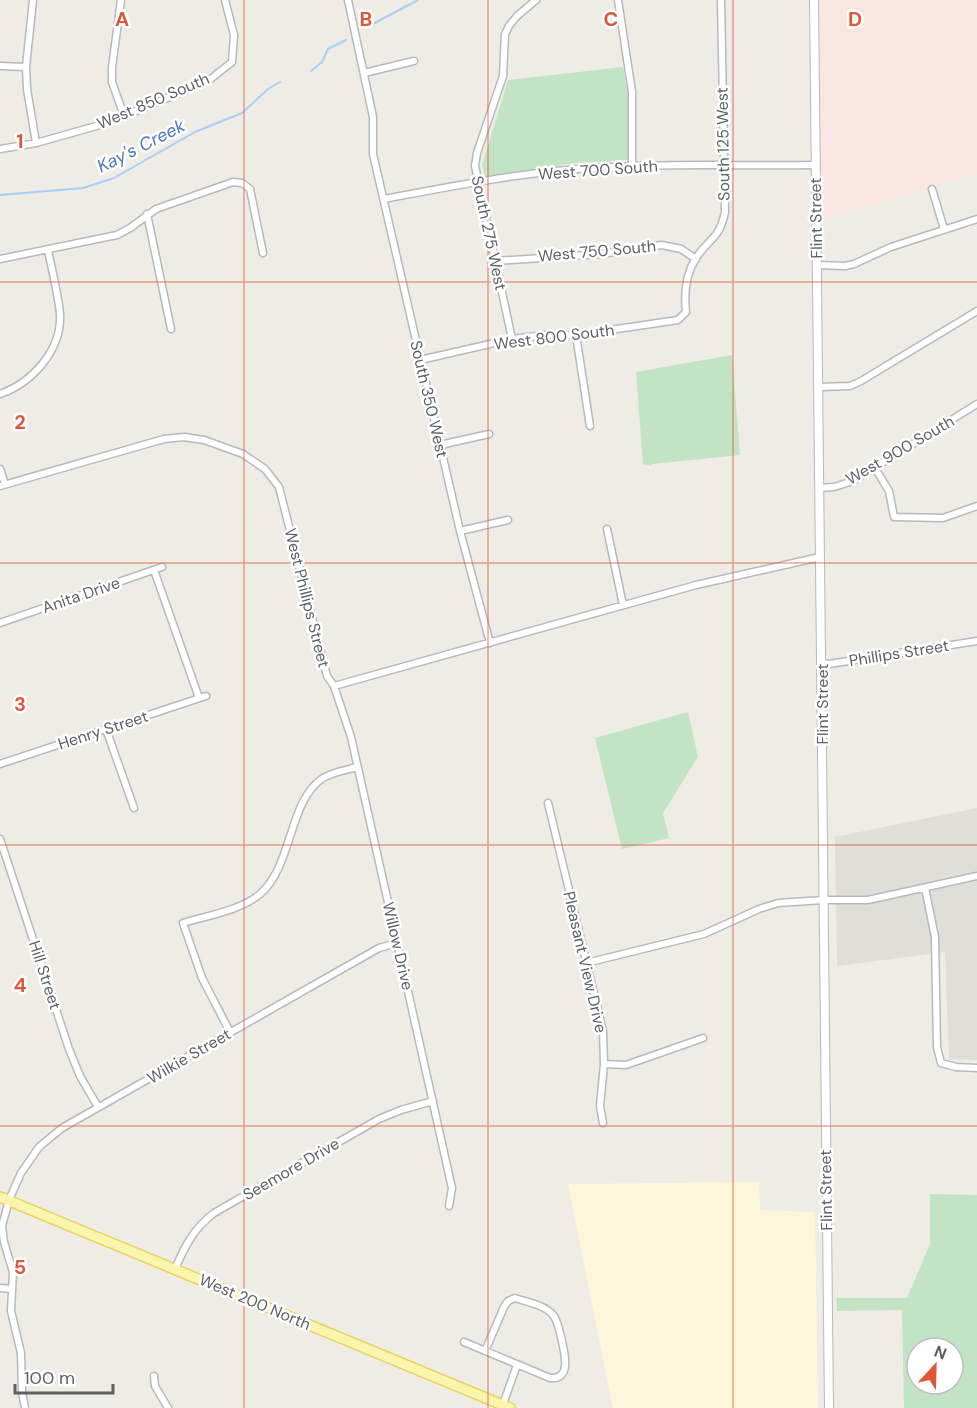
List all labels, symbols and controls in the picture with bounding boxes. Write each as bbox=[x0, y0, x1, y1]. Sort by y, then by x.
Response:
text: A bbox=[115, 6, 129, 32]
text: B bbox=[360, 6, 372, 32]
text: C bbox=[604, 6, 618, 32]
text: D bbox=[848, 6, 862, 32]
street label: West 850 South bbox=[94, 68, 212, 134]
street label: South 125 West bbox=[712, 87, 734, 201]
water label: Kay's Creek bbox=[93, 113, 190, 178]
text: 1 bbox=[16, 128, 24, 154]
street label: West 700 South bbox=[537, 155, 659, 185]
street label: South 275 West bbox=[467, 174, 511, 292]
street label: Flint Street bbox=[805, 177, 827, 259]
street label: West 750 South bbox=[537, 235, 657, 267]
street label: West 800 South bbox=[493, 319, 615, 355]
street label: South 350 West bbox=[405, 338, 453, 460]
text: 2 bbox=[14, 409, 26, 435]
street label: West 900 South bbox=[842, 411, 958, 489]
street label: West Phillips Street bbox=[280, 526, 334, 670]
street label: Anita Drive bbox=[39, 572, 123, 618]
street label: Phillips Street bbox=[848, 635, 950, 671]
street label: Flint Street bbox=[812, 663, 833, 745]
text: 3 bbox=[14, 691, 26, 717]
street label: Henry Street bbox=[55, 706, 151, 754]
street label: Pleasant View Drive bbox=[558, 889, 612, 1035]
street label: Willow Drive bbox=[378, 900, 418, 992]
street label: Hill Street bbox=[24, 938, 66, 1012]
text: 4 bbox=[14, 972, 27, 998]
street label: Wilkie Street bbox=[143, 1024, 235, 1088]
street label: Seemore Drive bbox=[239, 1133, 343, 1205]
street label: Flint Street bbox=[815, 1149, 837, 1231]
text: 5 bbox=[14, 1254, 26, 1280]
street label: West 200 North bbox=[196, 1269, 314, 1335]
north arrow bbox=[905, 1336, 965, 1396]
text: N bbox=[931, 1341, 950, 1364]
scale bar bbox=[15, 1357, 112, 1395]
text: 100 m bbox=[24, 1366, 75, 1390]

